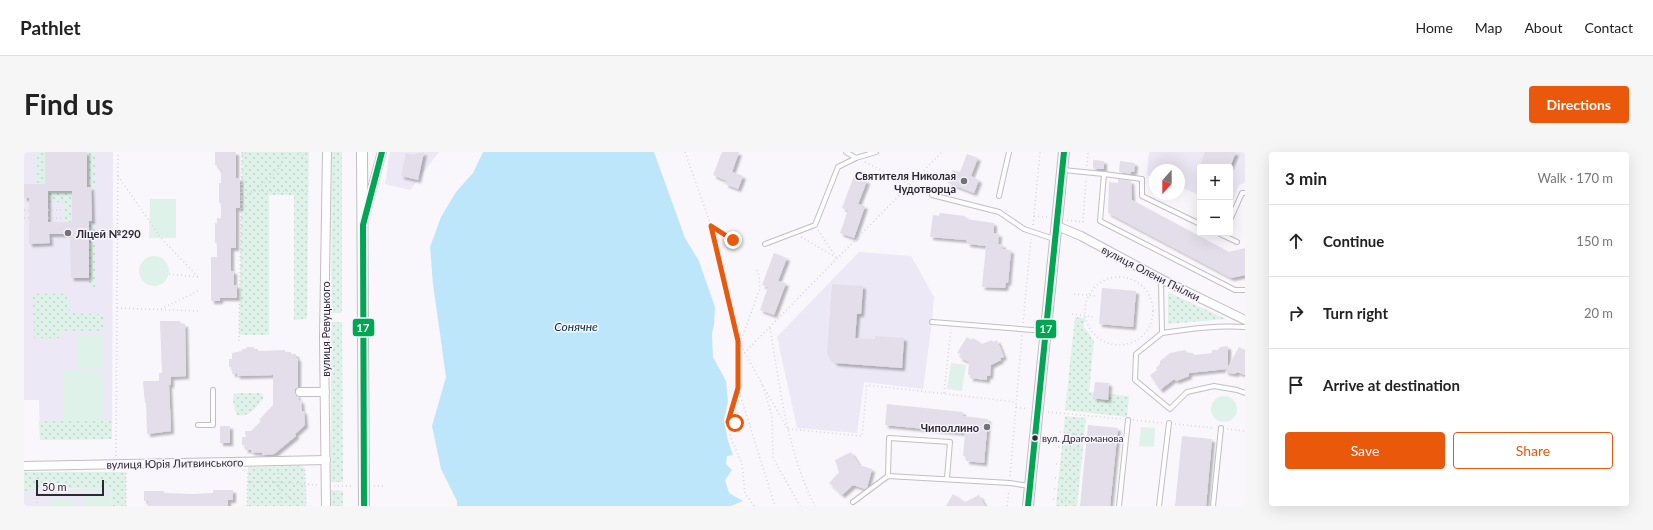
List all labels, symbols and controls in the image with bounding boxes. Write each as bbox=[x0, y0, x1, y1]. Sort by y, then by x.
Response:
text: Pathlet bbox=[20, 16, 81, 39]
text: Home bbox=[1415, 19, 1453, 36]
text: Map bbox=[1475, 19, 1502, 36]
text: About bbox=[1524, 19, 1562, 36]
text: Contact bbox=[1584, 19, 1633, 36]
button: Directions bbox=[1529, 86, 1629, 123]
text: Find us bbox=[24, 87, 114, 121]
north arrow bbox=[1149, 164, 1185, 200]
map controls bbox=[1197, 164, 1233, 236]
button: + bbox=[1197, 164, 1233, 200]
text: 3 min bbox=[1285, 168, 1327, 189]
place label: Святителя Николая Чудотворца bbox=[855, 169, 956, 195]
text: Walk · 170 m bbox=[1537, 170, 1613, 186]
marker: Святителя Николая Чудотворца bbox=[959, 176, 969, 186]
button: − bbox=[1197, 200, 1233, 236]
place label: Ліцей №290 bbox=[75, 227, 141, 240]
marker: Ліцей №290 bbox=[63, 228, 73, 238]
icon: ahead bbox=[1285, 230, 1307, 252]
route end bbox=[724, 231, 742, 249]
text: Continue bbox=[1323, 232, 1384, 250]
text: 150 m bbox=[1576, 233, 1613, 249]
street label: вулиця Олени Пчілки bbox=[1100, 243, 1202, 303]
street label: вулиця Ревуцького bbox=[319, 281, 332, 377]
icon: right bbox=[1285, 302, 1307, 324]
text: Turn right bbox=[1323, 304, 1388, 322]
text: 20 m bbox=[1584, 305, 1613, 321]
line badge: 17 bbox=[352, 318, 375, 337]
water label: Сонячне bbox=[554, 319, 598, 334]
line badge: 17 bbox=[1035, 319, 1057, 339]
text: 17 bbox=[357, 321, 369, 334]
text: 17 bbox=[1040, 322, 1052, 335]
icon: arrive bbox=[1285, 374, 1307, 396]
text: Arrive at destination bbox=[1323, 376, 1460, 394]
route start bbox=[726, 414, 744, 432]
place label: Чиполлино bbox=[921, 421, 979, 434]
marker: Чиполлино bbox=[982, 422, 992, 432]
place label: вул. Драгоманова bbox=[1042, 432, 1123, 444]
button: Save bbox=[1285, 432, 1445, 469]
button: Share bbox=[1453, 432, 1613, 469]
marker: вул. Драгоманова bbox=[1030, 433, 1040, 443]
street label: вулиця Юрія Литвинського bbox=[106, 455, 244, 471]
scale bar bbox=[36, 478, 104, 497]
text: 50 m bbox=[42, 480, 67, 493]

